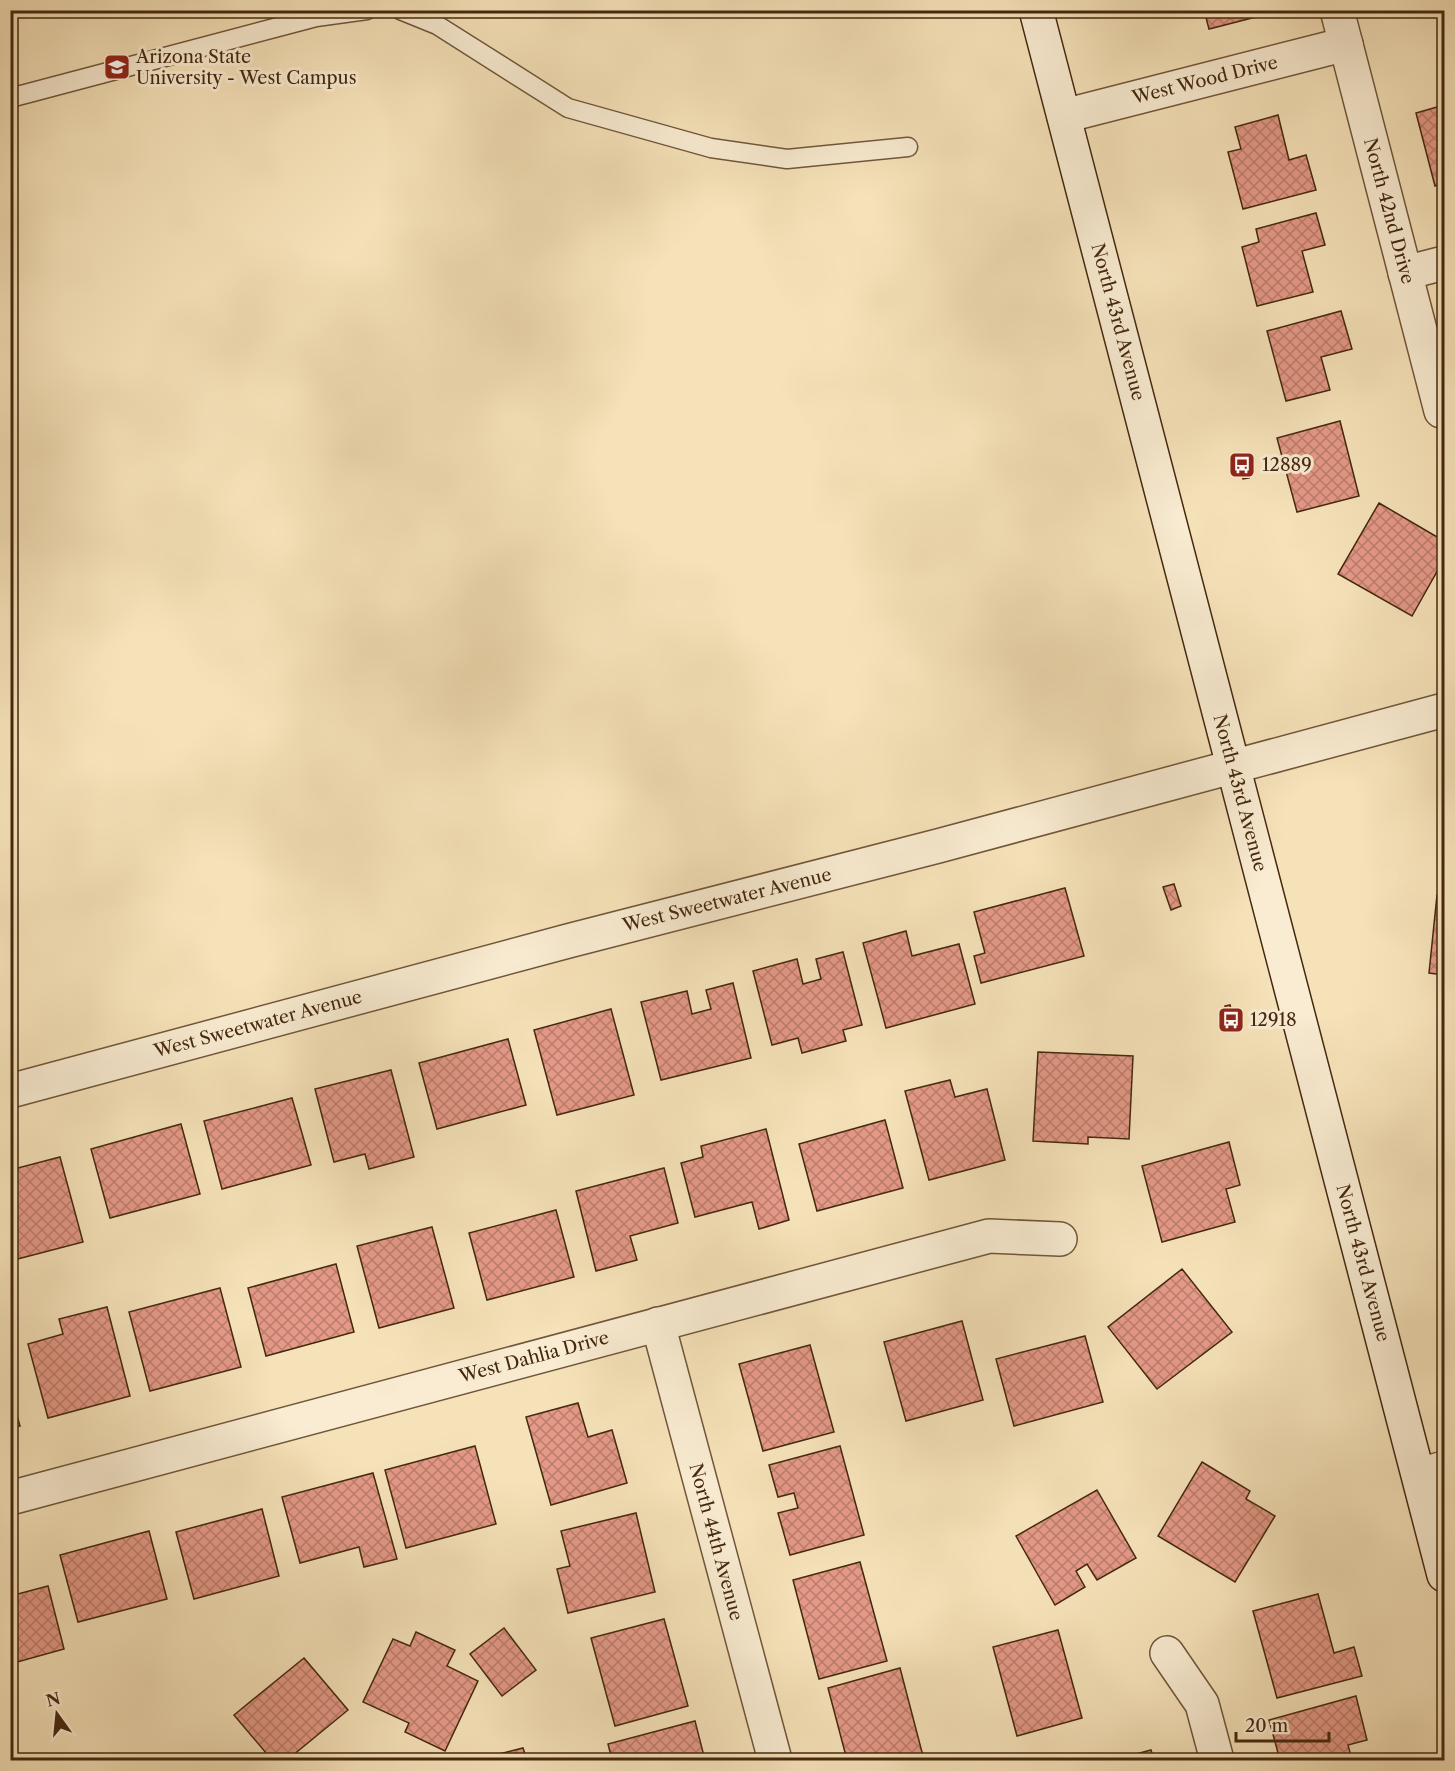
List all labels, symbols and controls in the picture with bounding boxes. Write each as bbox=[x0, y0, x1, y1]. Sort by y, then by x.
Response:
place label: Arizona State University - West Campus bbox=[135, 46, 356, 89]
street label: West Wood Drive bbox=[1129, 51, 1280, 109]
school or university icon: Arizona State University - West Campus bbox=[102, 52, 132, 82]
street label: North 42nd Drive bbox=[1359, 136, 1419, 286]
street label: North 43rd Avenue bbox=[1086, 241, 1150, 403]
bus stop icon: 12889 bbox=[1227, 450, 1257, 480]
place label: 12889 bbox=[1262, 454, 1312, 476]
street label: North 43rd Avenue bbox=[1208, 712, 1272, 874]
street label: West Sweetwater Avenue bbox=[619, 863, 834, 937]
street label: West Sweetwater Avenue bbox=[151, 986, 364, 1063]
bus stop icon: 12918 bbox=[1216, 1005, 1246, 1035]
place label: 12918 bbox=[1250, 1009, 1297, 1031]
street label: North 43rd Avenue bbox=[1331, 1182, 1395, 1344]
street label: West Dahlia Drive bbox=[456, 1326, 611, 1388]
street label: North 44th Avenue bbox=[684, 1461, 748, 1623]
north arrow bbox=[27, 1684, 87, 1744]
text: N bbox=[44, 1688, 63, 1711]
scale bar bbox=[1236, 1705, 1329, 1743]
text: 20 m bbox=[1245, 1715, 1289, 1737]

